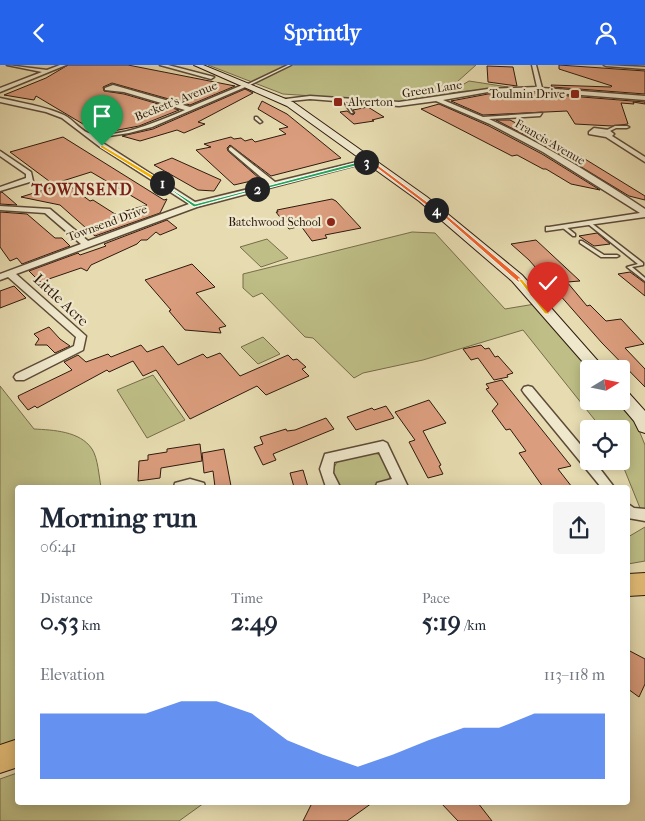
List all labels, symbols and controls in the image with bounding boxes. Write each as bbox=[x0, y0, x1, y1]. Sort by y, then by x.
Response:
icon: back bbox=[25, 19, 53, 47]
icon: person bbox=[592, 19, 620, 47]
text: Sprintly bbox=[284, 20, 361, 46]
street label: Green Lane bbox=[401, 77, 463, 101]
street label: Beckett's Avenue bbox=[133, 78, 219, 124]
place label: Toulmin Drive bbox=[490, 87, 565, 101]
marker: Toulmin Drive bbox=[569, 88, 581, 100]
pin bbox=[81, 95, 123, 146]
place label: Alverton bbox=[347, 95, 393, 109]
marker: Alverton bbox=[332, 96, 344, 108]
icon: arrive bbox=[88, 102, 116, 130]
street label: Francis Avenue bbox=[512, 116, 588, 168]
pin: 3 bbox=[354, 149, 378, 175]
text: 3 bbox=[364, 154, 369, 171]
pin: 1 bbox=[150, 171, 174, 195]
text: 1 bbox=[160, 175, 165, 192]
pin: 2 bbox=[244, 177, 270, 201]
district label: TOWNSEND bbox=[30, 180, 133, 199]
text: 2 bbox=[254, 181, 261, 198]
pin: 4 bbox=[424, 197, 448, 223]
street label: Townsend Drive bbox=[65, 202, 149, 244]
text: 4 bbox=[432, 202, 441, 219]
place label: Batchwood School bbox=[228, 215, 322, 229]
marker: Batchwood School bbox=[325, 216, 337, 228]
pin bbox=[527, 262, 569, 313]
icon: check bbox=[534, 269, 562, 297]
street label: Little Acre bbox=[30, 270, 93, 330]
north arrow bbox=[580, 360, 630, 410]
map controls bbox=[580, 360, 630, 470]
button: locate bbox=[580, 420, 630, 470]
text: Morning run bbox=[40, 501, 197, 534]
button: share bbox=[553, 502, 605, 554]
text: 06:41 bbox=[40, 537, 77, 556]
text: Distance bbox=[40, 590, 93, 607]
text: Time bbox=[231, 590, 263, 607]
text: Pace bbox=[422, 590, 450, 607]
text: 0.53 bbox=[40, 607, 79, 636]
text: 2:49 bbox=[231, 607, 278, 636]
text: 5:19 bbox=[422, 607, 461, 636]
text: km bbox=[79, 617, 101, 634]
text: /km bbox=[461, 617, 486, 634]
text: Elevation bbox=[40, 665, 105, 684]
text: 113–118 m bbox=[544, 665, 605, 684]

